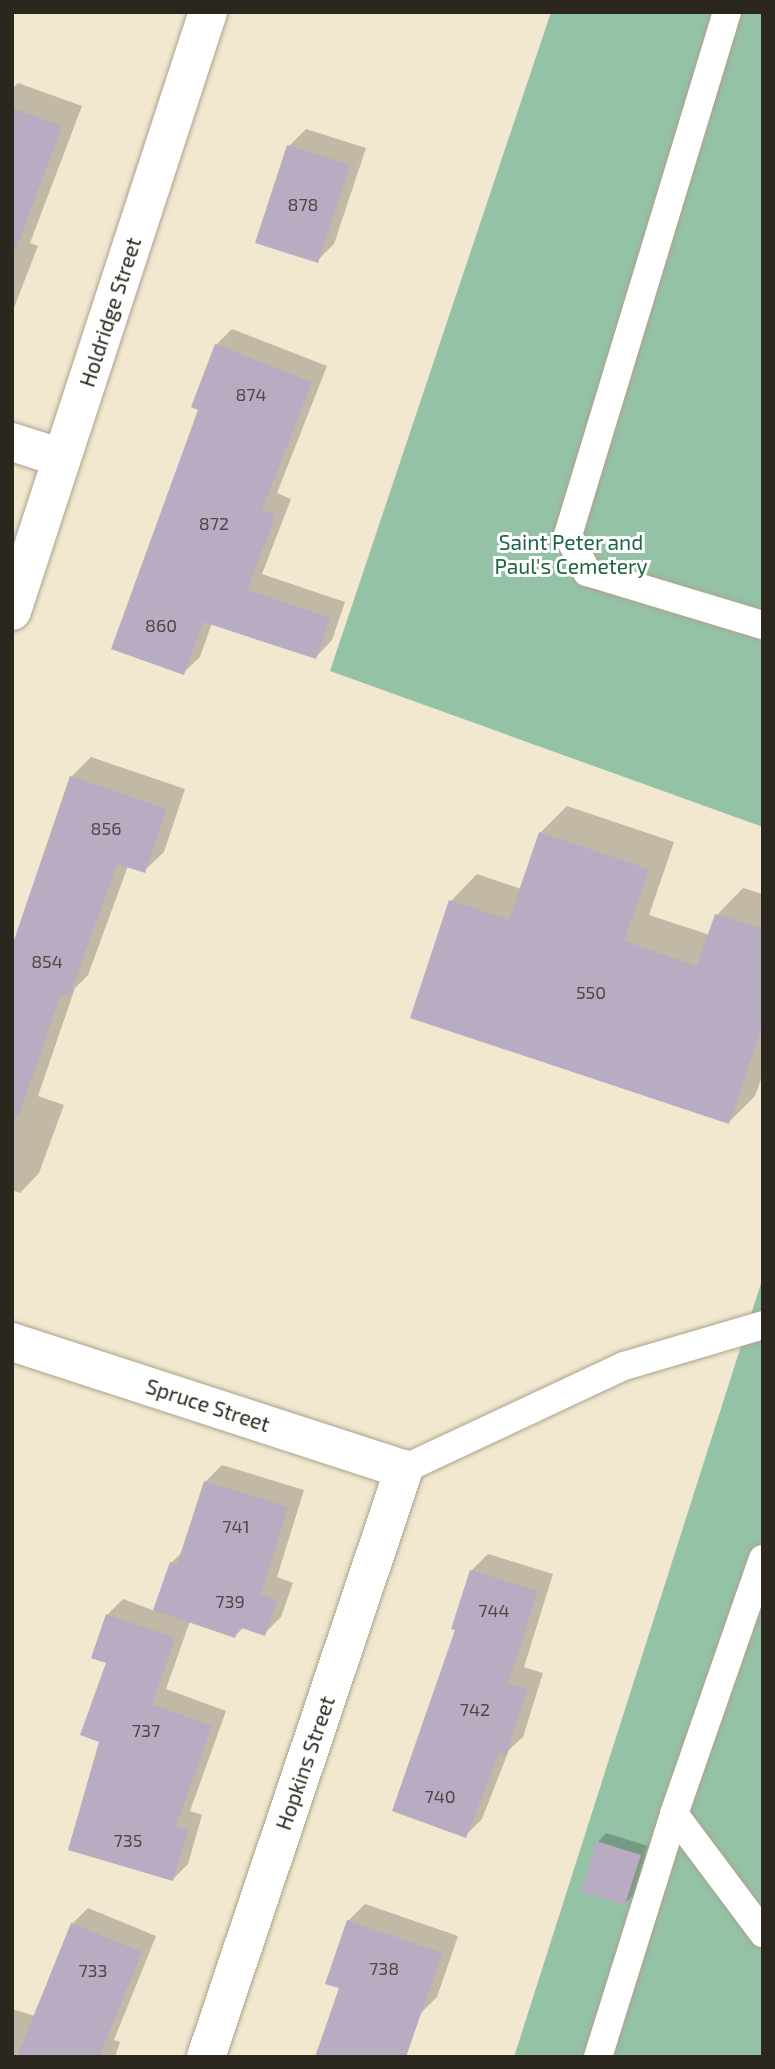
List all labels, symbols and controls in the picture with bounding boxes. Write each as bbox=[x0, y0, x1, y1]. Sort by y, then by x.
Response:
house number: 878 bbox=[287, 193, 319, 215]
street label: Holdridge Street bbox=[74, 234, 146, 390]
house number: 874 bbox=[235, 383, 267, 405]
house number: 872 bbox=[199, 512, 229, 534]
park label: Saint Peter and Paul's Cemetery bbox=[494, 529, 648, 579]
house number: 860 bbox=[145, 614, 177, 636]
house number: 856 bbox=[91, 817, 121, 839]
house number: 854 bbox=[31, 950, 63, 972]
house number: 550 bbox=[576, 981, 606, 1003]
street label: Spruce Street bbox=[143, 1373, 273, 1437]
house number: 741 bbox=[222, 1515, 250, 1537]
house number: 739 bbox=[215, 1590, 245, 1612]
house number: 744 bbox=[478, 1599, 510, 1621]
street label: Hopkins Street bbox=[270, 1693, 340, 1833]
house number: 742 bbox=[460, 1698, 490, 1720]
house number: 737 bbox=[132, 1719, 160, 1741]
house number: 740 bbox=[424, 1785, 456, 1807]
house number: 735 bbox=[114, 1829, 142, 1851]
house number: 738 bbox=[369, 1957, 399, 1979]
house number: 733 bbox=[78, 1959, 108, 1981]

